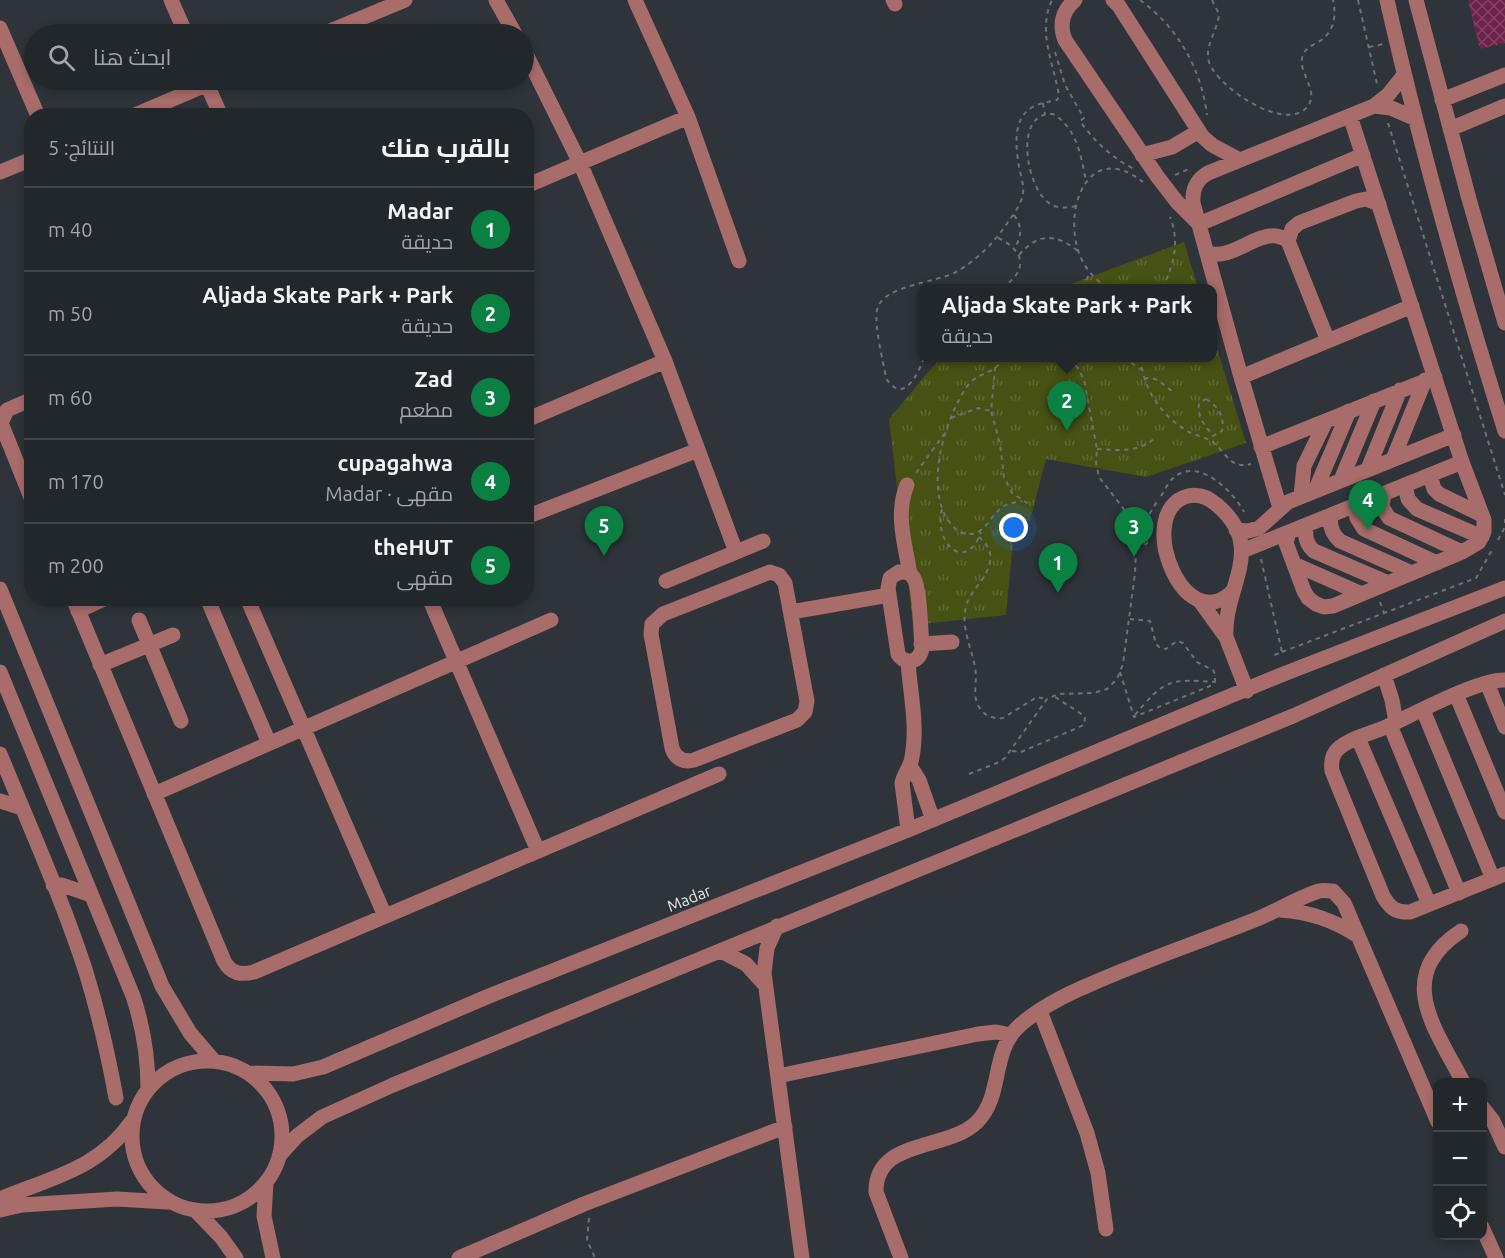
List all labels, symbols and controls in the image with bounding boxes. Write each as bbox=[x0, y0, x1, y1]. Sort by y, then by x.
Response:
search box bbox=[24, 24, 534, 90]
icon: search bbox=[45, 41, 78, 74]
text: ابحث هنا bbox=[93, 44, 172, 69]
text: بالقرب منك bbox=[381, 133, 510, 162]
text: النتائج: 5 bbox=[48, 136, 115, 159]
text: Madar bbox=[387, 198, 453, 223]
text: 40 m bbox=[48, 218, 92, 241]
text: 1 bbox=[485, 218, 496, 241]
text: حديقة bbox=[402, 230, 453, 253]
text: Aljada Skate Park + Park bbox=[202, 282, 453, 307]
popup bbox=[917, 284, 1217, 362]
text: Aljada Skate Park + Park bbox=[942, 292, 1192, 317]
text: 50 m bbox=[48, 302, 92, 325]
text: 2 bbox=[485, 302, 496, 325]
text: حديقة bbox=[402, 314, 453, 337]
text: حديقة bbox=[942, 324, 993, 347]
text: Zad bbox=[415, 366, 453, 391]
pin: 2 bbox=[1048, 382, 1086, 431]
text: 60 m bbox=[48, 386, 92, 409]
text: 3 bbox=[485, 386, 496, 409]
text: مطعم bbox=[399, 398, 453, 421]
text: cupagahwa bbox=[338, 450, 453, 475]
text: 170 m bbox=[48, 470, 104, 493]
text: 4 bbox=[485, 470, 496, 493]
pin: 4 bbox=[1348, 480, 1388, 530]
text: مقهى · Madar bbox=[325, 482, 453, 505]
pin: 5 bbox=[584, 506, 624, 556]
pin: 3 bbox=[1114, 508, 1154, 557]
your location bbox=[999, 513, 1028, 542]
text: theHUT bbox=[373, 534, 453, 559]
pin: 1 bbox=[1038, 544, 1078, 593]
text: 200 m bbox=[48, 554, 104, 577]
text: 5 bbox=[485, 554, 496, 577]
text: مقهى bbox=[397, 566, 453, 589]
street label: Madar bbox=[664, 881, 714, 915]
map controls bbox=[1433, 1078, 1487, 1240]
button: + bbox=[1433, 1078, 1487, 1132]
button: − bbox=[1433, 1132, 1487, 1186]
button: locate bbox=[1433, 1186, 1487, 1240]

